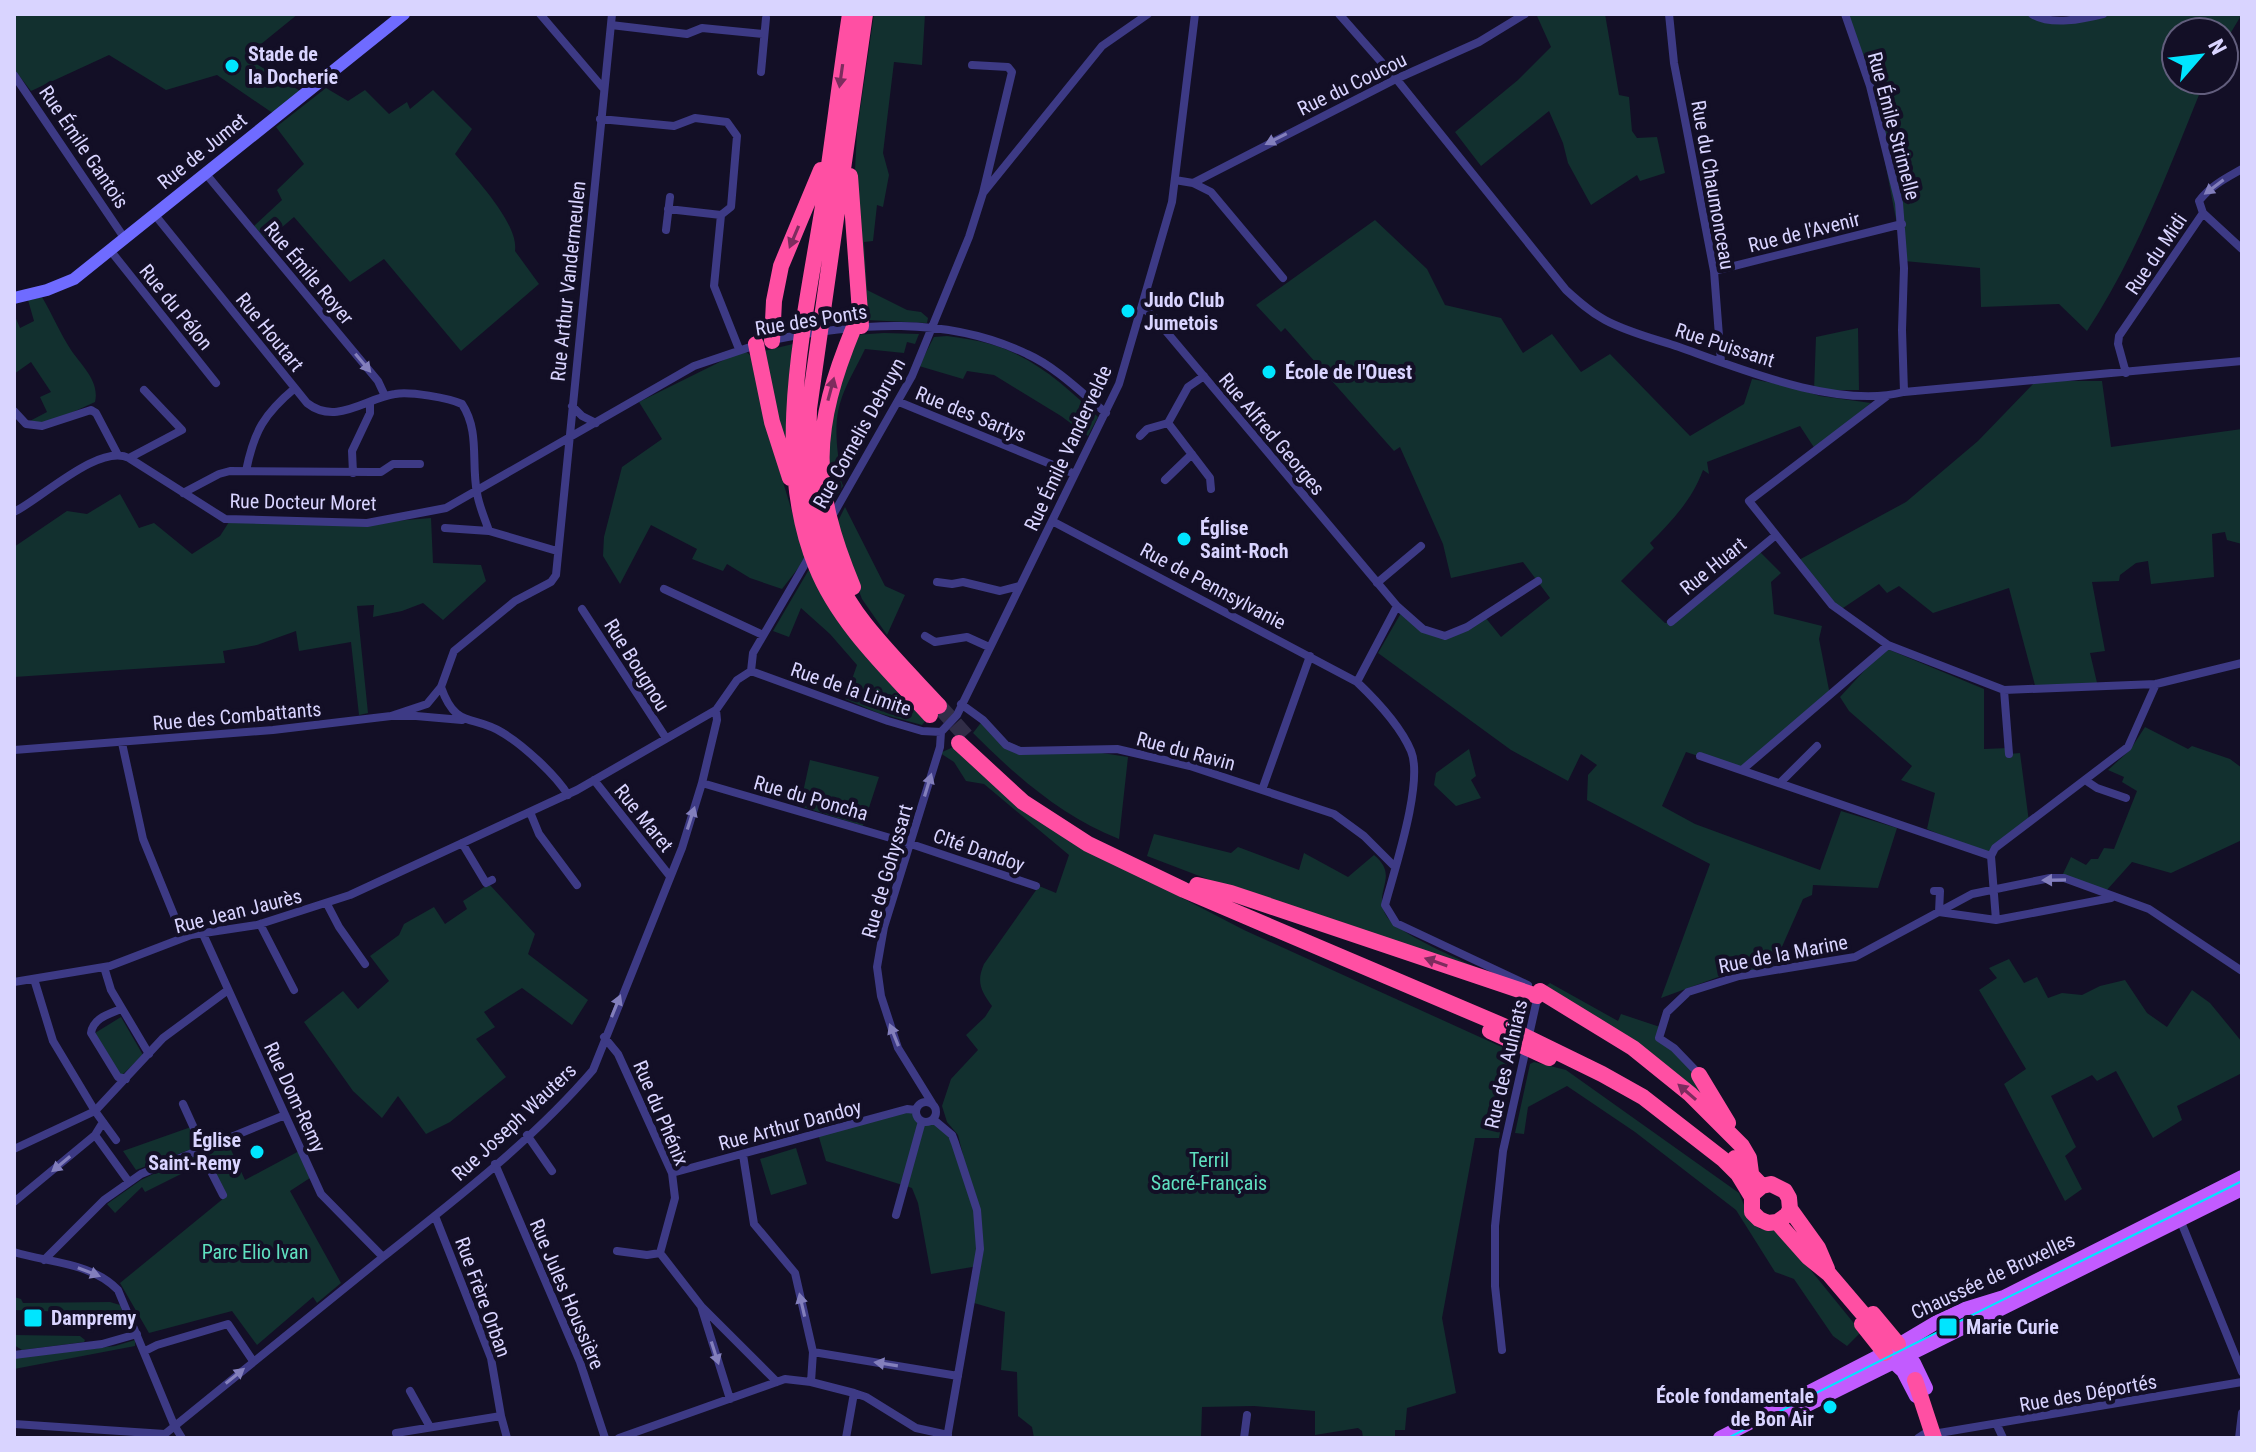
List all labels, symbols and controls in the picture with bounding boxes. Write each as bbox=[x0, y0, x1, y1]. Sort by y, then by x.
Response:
north arrow bbox=[2160, 16, 2240, 96]
text: N bbox=[2203, 35, 2231, 59]
place label: Stade de la Docherie bbox=[248, 42, 338, 89]
street label: Rue du Coucou bbox=[1294, 47, 1410, 121]
street label: Rue Émile Strimelle bbox=[1863, 49, 1925, 203]
marker: Stade de la Docherie bbox=[223, 57, 241, 75]
one-way arrow bbox=[834, 64, 847, 89]
street label: Rue Émile Gantois bbox=[34, 81, 134, 213]
street label: Rue du Chaumonceau bbox=[1686, 99, 1740, 271]
street label: Rue de Jumet bbox=[153, 108, 252, 194]
one-way arrow bbox=[1265, 132, 1288, 146]
one-way arrow bbox=[2203, 179, 2225, 195]
street label: Rue Arthur Vandermeulen bbox=[546, 180, 590, 382]
street label: Rue de l'Avenir bbox=[1746, 207, 1862, 257]
street label: Rue du Midi bbox=[2120, 209, 2192, 299]
street label: Rue Émile Royer bbox=[259, 217, 359, 329]
one-way arrow bbox=[788, 225, 801, 249]
street label: Rue du Pélon bbox=[134, 259, 218, 355]
street label: Rue Houtart bbox=[231, 288, 309, 376]
place label: Judo Club Jumetois bbox=[1144, 288, 1224, 335]
street label: Rue des Ponts bbox=[753, 299, 869, 341]
marker: Judo Club Jumetois bbox=[1119, 302, 1137, 320]
street label: Rue Puissant bbox=[1672, 318, 1778, 372]
one-way arrow bbox=[354, 353, 371, 373]
street label: Rue Cornelis Debruyn bbox=[808, 354, 910, 512]
place label: École de l'Ouest bbox=[1285, 360, 1412, 384]
street label: Rue Émile Vandervelde bbox=[1019, 362, 1117, 534]
marker: École de l'Ouest bbox=[1260, 363, 1278, 381]
street label: Rue Alfred Georges bbox=[1214, 368, 1330, 500]
one-way arrow bbox=[825, 376, 837, 401]
street label: Rue des Sartys bbox=[912, 381, 1030, 447]
street label: Rue Docteur Moret bbox=[229, 489, 377, 515]
place label: Église Saint-Roch bbox=[1200, 516, 1289, 563]
marker: Église Saint-Roch bbox=[1175, 530, 1193, 548]
street label: Rue Huart bbox=[1675, 532, 1751, 600]
street label: Rue de Pennsylvanie bbox=[1136, 537, 1290, 635]
street label: Rue Bougnou bbox=[599, 614, 675, 716]
street label: Rue de la Limite bbox=[788, 657, 914, 721]
street label: Rue des Combattants bbox=[152, 697, 322, 735]
street label: Rue du Ravin bbox=[1134, 726, 1238, 776]
street label: Rue du Poncha bbox=[751, 770, 871, 826]
one-way arrow bbox=[922, 773, 935, 797]
street label: Rue Maret bbox=[609, 779, 679, 857]
street label: Rue de Gohyssart bbox=[856, 801, 918, 941]
one-way arrow bbox=[685, 805, 698, 829]
street label: CIté Dandoy bbox=[930, 823, 1028, 877]
one-way arrow bbox=[2041, 874, 2066, 886]
street label: Rue Jean Jaurès bbox=[172, 884, 304, 938]
street label: Rue de la Marine bbox=[1716, 930, 1850, 978]
one-way arrow bbox=[1424, 956, 1448, 968]
one-way arrow bbox=[610, 994, 623, 1018]
street label: Rue des Aulniats bbox=[1479, 997, 1533, 1131]
one-way arrow bbox=[887, 1023, 900, 1047]
street label: Rue Dom-Remy bbox=[259, 1038, 331, 1156]
street label: Rue du Phénix bbox=[628, 1057, 694, 1169]
street label: Rue Joseph Wauters bbox=[447, 1058, 581, 1186]
one-way arrow bbox=[1677, 1084, 1696, 1102]
street label: Rue Arthur Dandoy bbox=[716, 1094, 864, 1156]
place label: Église Saint-Remy bbox=[148, 1128, 241, 1175]
marker: Église Saint-Remy bbox=[248, 1143, 266, 1161]
park label: Terril Sacré-Français bbox=[1151, 1148, 1267, 1195]
one-way arrow bbox=[51, 1155, 71, 1172]
street label: Rue Jules Houssière bbox=[525, 1215, 609, 1373]
street label: Chaussée de Bruxelles bbox=[1907, 1228, 2079, 1324]
street label: Rue Frère Orban bbox=[450, 1234, 516, 1360]
park label: Parc Elio Ivan bbox=[202, 1240, 308, 1264]
one-way arrow bbox=[77, 1266, 101, 1279]
one-way arrow bbox=[795, 1293, 808, 1318]
place label: Dampremy bbox=[51, 1306, 136, 1330]
marker: Dampremy bbox=[22, 1307, 44, 1329]
place label: Marie Curie bbox=[1966, 1315, 2059, 1339]
marker: Marie Curie bbox=[1937, 1316, 1959, 1338]
one-way arrow bbox=[709, 1341, 722, 1365]
one-way arrow bbox=[873, 1357, 898, 1370]
one-way arrow bbox=[224, 1368, 244, 1385]
street label: Rue des Déportés bbox=[2017, 1369, 2159, 1417]
place label: École fondamentale de Bon Air bbox=[1656, 1384, 1814, 1431]
marker: École fondamentale de Bon Air bbox=[1821, 1398, 1839, 1416]

